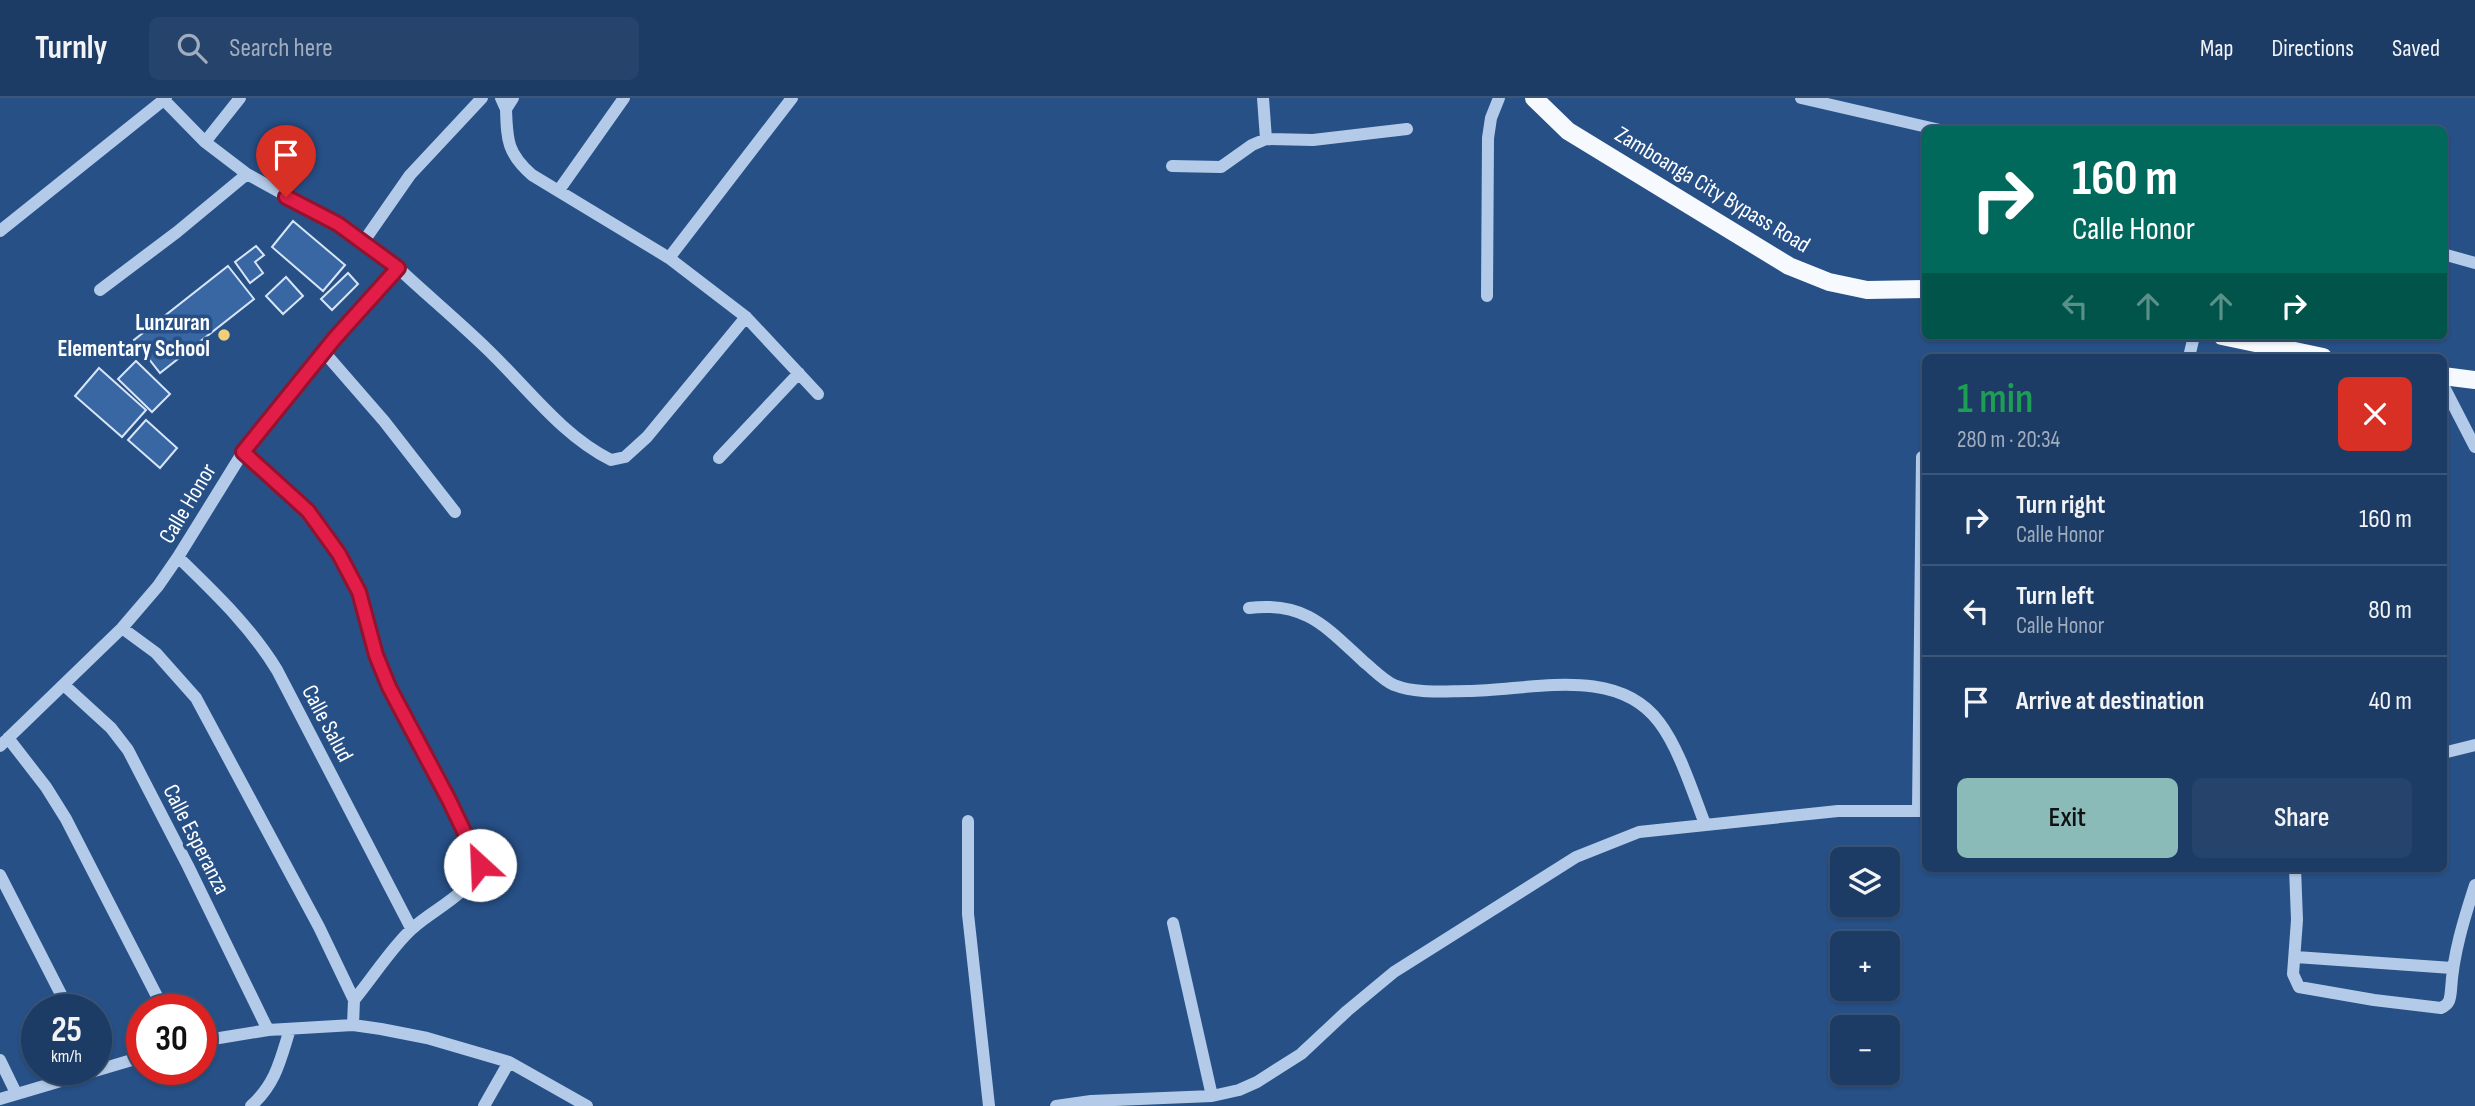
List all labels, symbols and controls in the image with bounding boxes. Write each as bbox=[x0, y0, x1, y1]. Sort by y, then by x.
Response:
search box bbox=[149, 17, 639, 80]
text: Turnly bbox=[35, 28, 107, 68]
icon: search bbox=[173, 29, 211, 67]
text: Search here bbox=[229, 33, 333, 64]
text: Map bbox=[2200, 34, 2233, 63]
text: Directions bbox=[2271, 34, 2354, 63]
text: Saved bbox=[2392, 34, 2440, 63]
street label: Zamboanga City Bypass Road bbox=[1610, 121, 1815, 259]
pin bbox=[256, 125, 316, 197]
icon: arrive bbox=[267, 136, 305, 174]
text: 160 m bbox=[2072, 150, 2178, 209]
icon: right bbox=[1957, 154, 2048, 245]
text: Calle Honor bbox=[2072, 210, 2195, 249]
icon: left bbox=[2056, 287, 2094, 325]
icon: ahead bbox=[2129, 287, 2167, 325]
icon: ahead bbox=[2202, 287, 2240, 325]
icon: right bbox=[2275, 287, 2313, 325]
place label: Lunzuran Elementary School bbox=[58, 309, 210, 363]
marker: Lunzuran Elementary School bbox=[216, 327, 232, 343]
text: 1 min bbox=[1957, 374, 2033, 425]
button: close bbox=[2338, 377, 2412, 451]
text: 280 m · 20:34 bbox=[1957, 426, 2060, 454]
street label: Calle Honor bbox=[153, 458, 223, 549]
text: Turn right bbox=[2016, 490, 2105, 521]
icon: right bbox=[1957, 501, 1995, 539]
text: 160 m bbox=[2359, 504, 2412, 535]
text: Calle Honor bbox=[2016, 521, 2104, 549]
text: Turn left bbox=[2016, 581, 2094, 612]
icon: left bbox=[1957, 592, 1995, 630]
text: 80 m bbox=[2368, 595, 2412, 626]
text: Calle Honor bbox=[2016, 612, 2104, 640]
street label: Calle Salud bbox=[295, 680, 359, 767]
icon: arrive bbox=[1957, 683, 1995, 721]
text: Arrive at destination bbox=[2016, 686, 2204, 717]
text: 40 m bbox=[2369, 686, 2412, 717]
button: Exit bbox=[1957, 778, 2178, 858]
button: Share bbox=[2192, 778, 2412, 858]
street label: Calle Esperanza bbox=[156, 780, 236, 899]
position arrow bbox=[443, 828, 517, 902]
map controls bbox=[1830, 847, 1900, 1085]
button: layers bbox=[1830, 847, 1900, 917]
button: + bbox=[1830, 931, 1900, 1001]
speed limit sign: 30 bbox=[126, 994, 217, 1085]
text: 25 bbox=[51, 1009, 82, 1052]
button: − bbox=[1830, 1015, 1900, 1085]
text: km/h bbox=[51, 1046, 82, 1067]

